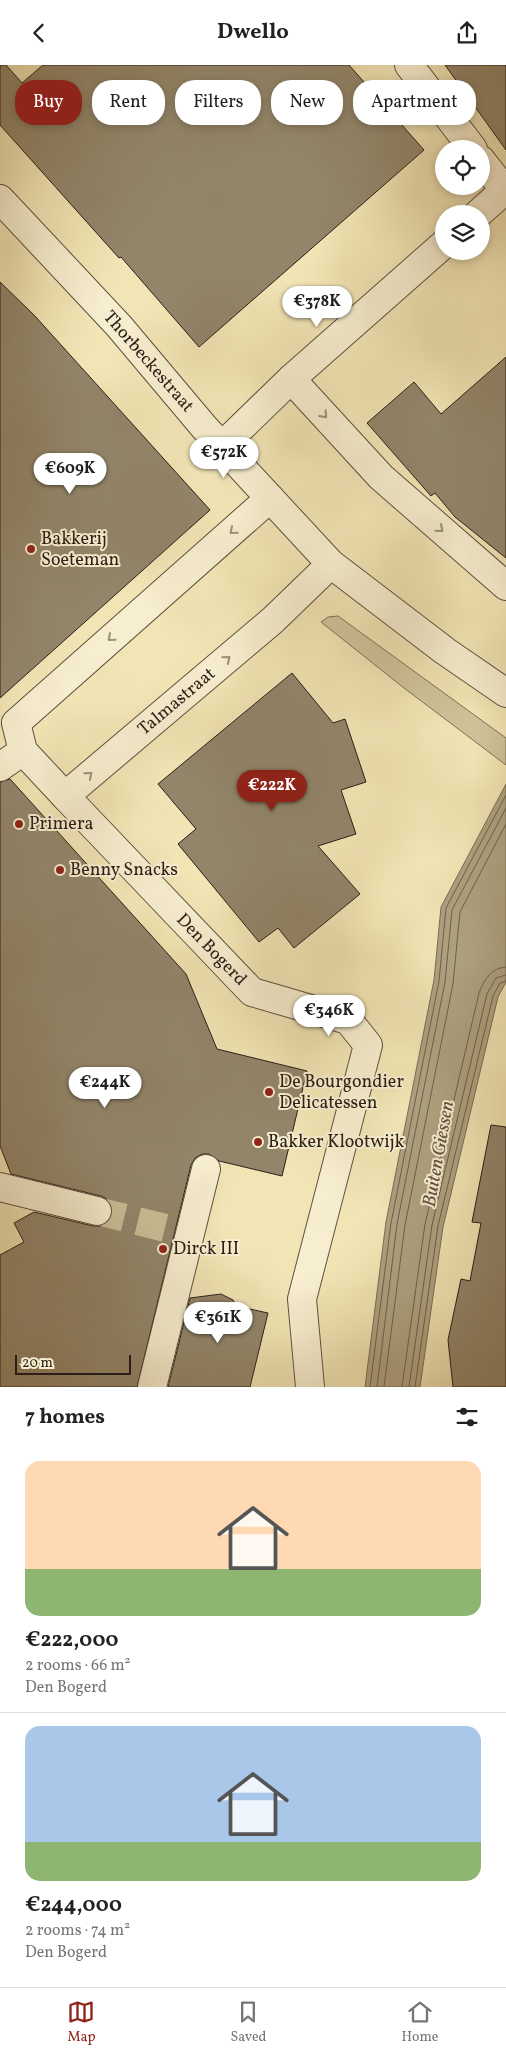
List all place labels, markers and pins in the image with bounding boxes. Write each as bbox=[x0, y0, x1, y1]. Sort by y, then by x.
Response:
pin: €378K bbox=[282, 285, 352, 328]
pin: €572K bbox=[189, 437, 259, 479]
pin: €609K bbox=[35, 453, 105, 495]
place label: Bakkerij Soeteman bbox=[41, 527, 120, 573]
marker: Bakkerij Soeteman bbox=[25, 543, 37, 555]
pin: €222K bbox=[237, 769, 307, 812]
place label: Primera bbox=[29, 812, 93, 837]
marker: Primera bbox=[13, 818, 25, 830]
place label: Benny Snacks bbox=[70, 858, 178, 883]
marker: Benny Snacks bbox=[54, 864, 66, 876]
pin: €346K bbox=[294, 995, 364, 1037]
pin: €244K bbox=[70, 1067, 140, 1109]
place label: De Bourgondier Delicatessen bbox=[279, 1070, 404, 1116]
marker: De Bourgondier Delicatessen bbox=[263, 1086, 275, 1098]
place label: Bakker Klootwijk bbox=[268, 1130, 405, 1155]
marker: Bakker Klootwijk bbox=[252, 1136, 264, 1148]
place label: Dirck III bbox=[173, 1237, 239, 1262]
marker: Dirck III bbox=[157, 1243, 169, 1255]
pin: €361K bbox=[183, 1301, 253, 1344]

